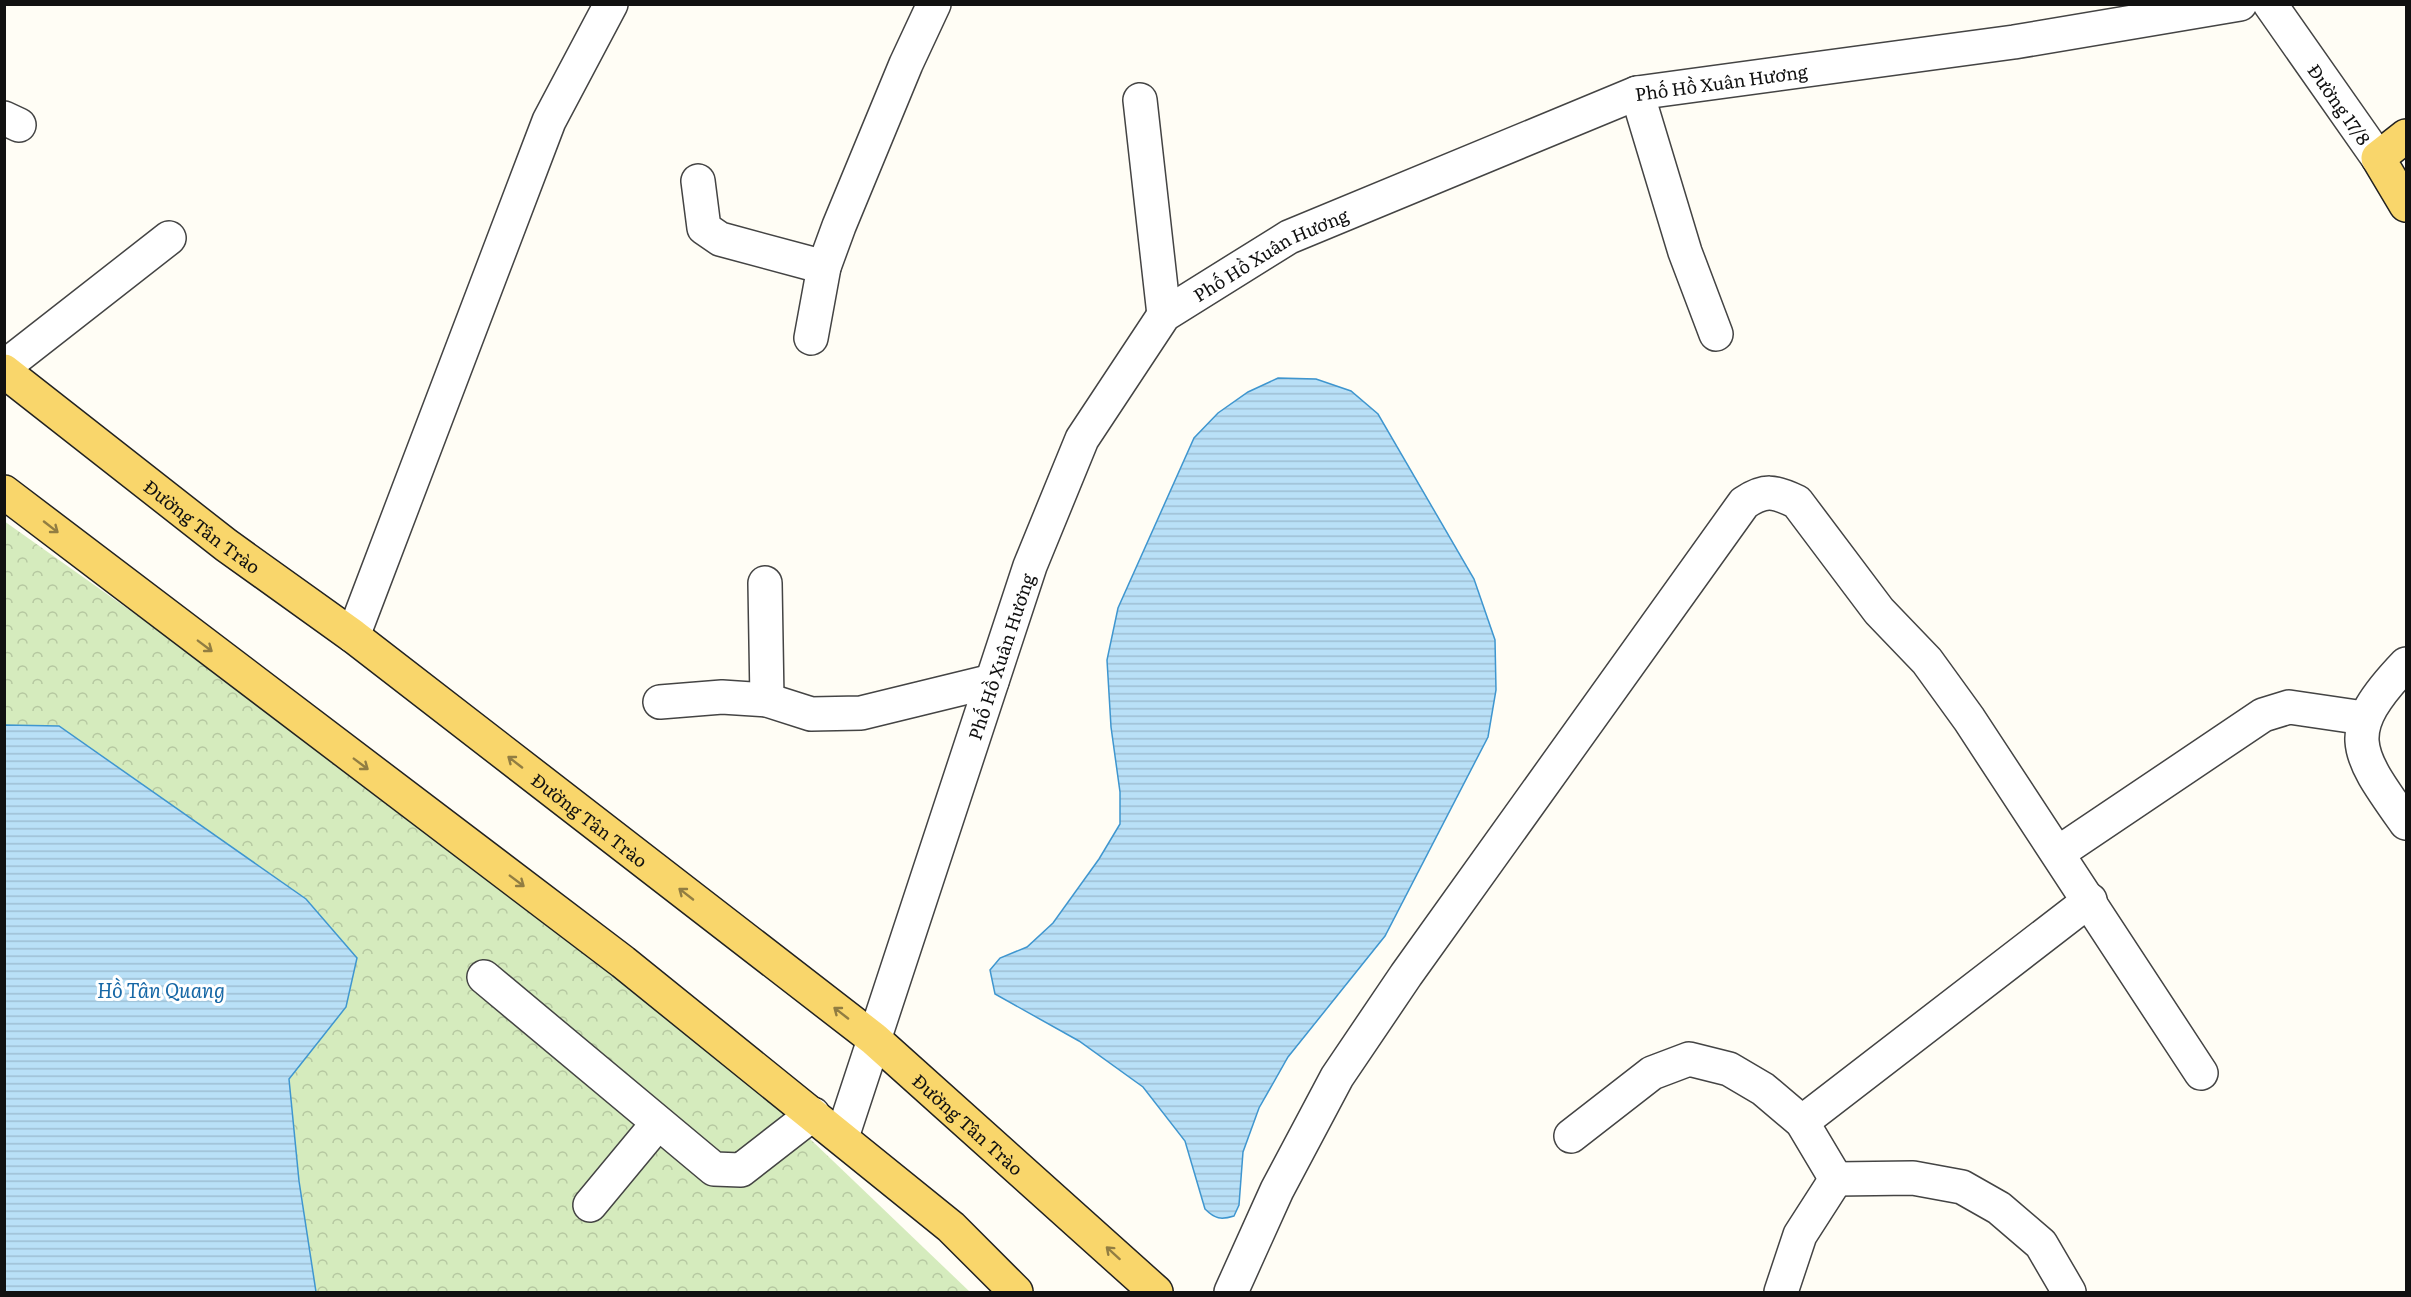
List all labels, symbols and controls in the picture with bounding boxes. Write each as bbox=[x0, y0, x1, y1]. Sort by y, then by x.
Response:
street label: Phố Hồ Xuân Hương bbox=[1633, 56, 1810, 107]
street label: Đường 17/8 bbox=[2302, 58, 2378, 150]
street label: Phố Hồ Xuân Hương bbox=[1187, 200, 1353, 307]
street label: Đường Tân Trào bbox=[139, 472, 267, 579]
one-way arrow bbox=[43, 521, 59, 534]
street label: Phố Hồ Xuân Hương bbox=[960, 569, 1041, 743]
one-way arrow bbox=[197, 640, 213, 652]
one-way arrow bbox=[508, 756, 524, 769]
one-way arrow bbox=[353, 757, 369, 770]
street label: Đường Tân Trào bbox=[526, 766, 654, 873]
one-way arrow bbox=[508, 875, 524, 887]
one-way arrow bbox=[678, 888, 694, 901]
water label: Hồ Tân Quang bbox=[97, 974, 225, 1004]
one-way arrow bbox=[833, 1007, 849, 1020]
street label: Đường Tân Trào bbox=[907, 1067, 1030, 1181]
one-way arrow bbox=[1106, 1246, 1121, 1260]

